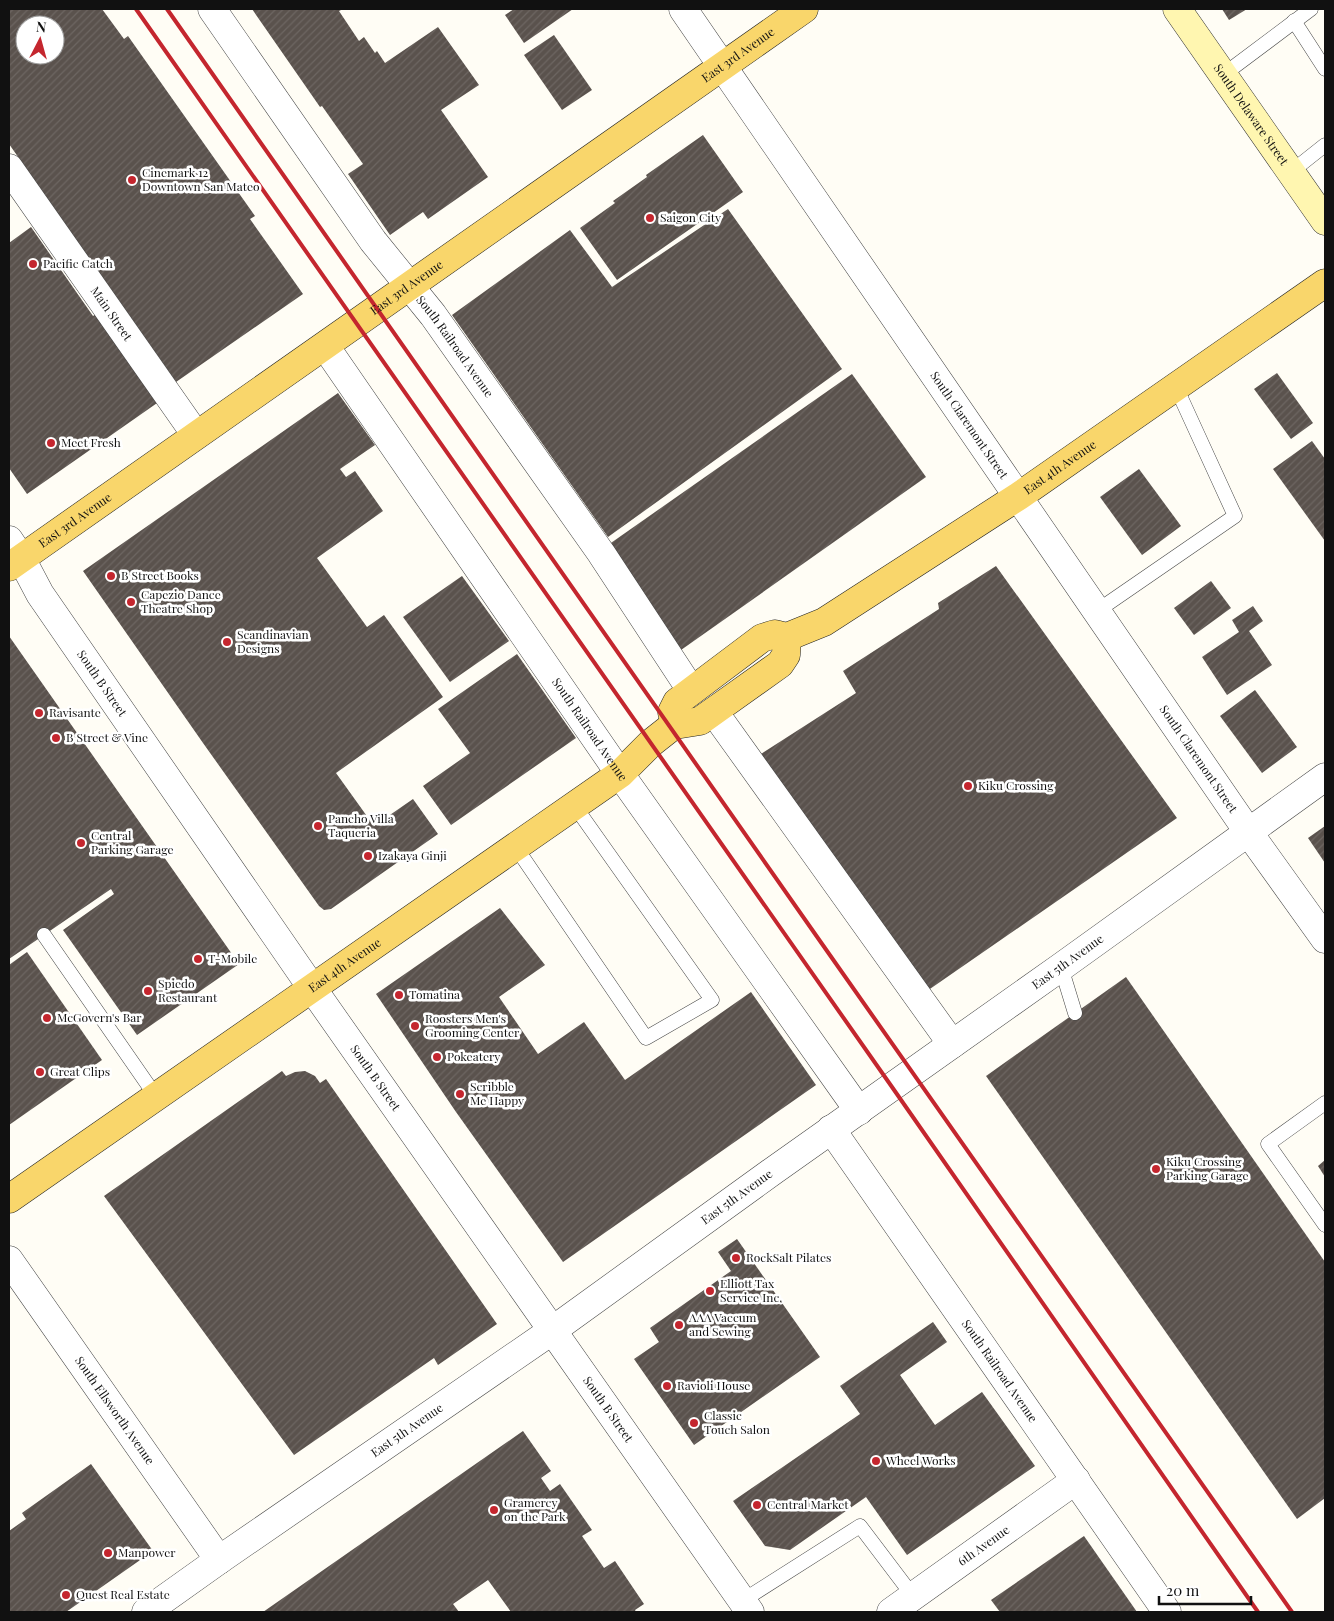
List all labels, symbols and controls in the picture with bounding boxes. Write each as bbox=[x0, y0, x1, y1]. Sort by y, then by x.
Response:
north arrow bbox=[15, 15, 65, 65]
text: N bbox=[35, 17, 47, 37]
street label: East 3rd Avenue bbox=[698, 23, 777, 85]
street label: South Delaware Street bbox=[1211, 60, 1293, 169]
place label: Cinemark 12 Downtown San Mateo bbox=[142, 164, 260, 194]
marker: Cinemark 12 Downtown San Mateo bbox=[126, 174, 138, 186]
place label: Saigon City bbox=[660, 209, 721, 225]
marker: Saigon City bbox=[644, 212, 656, 224]
place label: Pacific Catch bbox=[43, 255, 113, 271]
street label: East 3rd Avenue bbox=[367, 256, 446, 318]
marker: Pacific Catch bbox=[27, 258, 39, 270]
street label: Main Street bbox=[87, 283, 137, 344]
street label: South Railroad Avenue bbox=[413, 292, 498, 400]
street label: South Claremont Street bbox=[927, 368, 1013, 482]
place label: Meet Fresh bbox=[61, 434, 121, 450]
street label: East 4th Avenue bbox=[1020, 436, 1099, 497]
marker: Meet Fresh bbox=[45, 437, 57, 449]
street label: East 3rd Avenue bbox=[35, 489, 114, 551]
place label: B Street Books bbox=[121, 567, 199, 583]
marker: B Street Books bbox=[105, 570, 117, 582]
place label: Capezio Dance Theatre Shop bbox=[141, 586, 221, 616]
marker: Capezio Dance Theatre Shop bbox=[125, 596, 137, 608]
place label: Scandinavian Designs bbox=[237, 626, 309, 656]
marker: Scandinavian Designs bbox=[221, 636, 233, 648]
street label: South B Street bbox=[74, 647, 131, 720]
street label: South Railroad Avenue bbox=[549, 674, 631, 784]
street label: South Claremont Street bbox=[1157, 702, 1242, 816]
place label: Ravisante bbox=[49, 704, 101, 720]
marker: Ravisante bbox=[33, 707, 45, 719]
place label: B Street & Vine bbox=[66, 729, 148, 745]
marker: B Street & Vine bbox=[50, 732, 62, 744]
place label: Kiku Crossing bbox=[978, 777, 1054, 793]
marker: Kiku Crossing bbox=[962, 780, 974, 792]
place label: Pancho Villa Taqueria bbox=[328, 810, 394, 840]
marker: Pancho Villa Taqueria bbox=[312, 820, 324, 832]
place label: Central Parking Garage bbox=[91, 827, 173, 857]
marker: Central Parking Garage bbox=[75, 837, 87, 849]
place label: Izakaya Ginji bbox=[378, 847, 447, 863]
marker: Izakaya Ginji bbox=[362, 850, 374, 862]
street label: East 5th Avenue bbox=[1028, 930, 1106, 992]
street label: East 4th Avenue bbox=[305, 934, 384, 995]
place label: T-Mobile bbox=[208, 950, 257, 966]
marker: T-Mobile bbox=[192, 953, 204, 965]
place label: Spiedo Restaurant bbox=[158, 975, 218, 1005]
marker: Spiedo Restaurant bbox=[142, 985, 154, 997]
place label: Tomatina bbox=[409, 986, 460, 1002]
marker: Tomatina bbox=[393, 989, 405, 1001]
place label: McGovern's Bar bbox=[57, 1009, 142, 1025]
place label: Roosters Men's Grooming Center bbox=[425, 1010, 520, 1040]
marker: McGovern's Bar bbox=[41, 1012, 53, 1024]
marker: Roosters Men's Grooming Center bbox=[409, 1020, 421, 1032]
street label: South B Street bbox=[347, 1041, 405, 1114]
place label: Pokeatery bbox=[447, 1048, 500, 1064]
marker: Pokeatery bbox=[431, 1051, 443, 1063]
place label: Great Clips bbox=[50, 1063, 110, 1079]
marker: Great Clips bbox=[34, 1066, 46, 1078]
place label: Scribble Me Happy bbox=[470, 1078, 524, 1108]
marker: Scribble Me Happy bbox=[454, 1088, 466, 1100]
place label: Kiku Crossing Parking Garage bbox=[1166, 1153, 1248, 1183]
marker: Kiku Crossing Parking Garage bbox=[1150, 1163, 1162, 1175]
street label: East 5th Avenue bbox=[697, 1165, 775, 1227]
place label: RockSalt Pilates bbox=[746, 1249, 831, 1265]
marker: RockSalt Pilates bbox=[730, 1252, 742, 1264]
place label: Elliott Tax Service Inc. bbox=[720, 1275, 782, 1305]
marker: Elliott Tax Service Inc. bbox=[704, 1285, 716, 1297]
place label: AAA Vaccum and Sewing bbox=[688, 1309, 757, 1339]
street label: South Railroad Avenue bbox=[959, 1316, 1042, 1425]
marker: AAA Vaccum and Sewing bbox=[673, 1319, 685, 1331]
street label: South Ellsworth Avenue bbox=[72, 1353, 159, 1467]
street label: South B Street bbox=[580, 1373, 638, 1446]
place label: Ravioli House bbox=[677, 1377, 750, 1393]
marker: Ravioli House bbox=[661, 1380, 673, 1392]
street label: East 5th Avenue bbox=[367, 1399, 446, 1460]
place label: Classic Touch Salon bbox=[704, 1407, 770, 1437]
marker: Classic Touch Salon bbox=[688, 1417, 700, 1429]
place label: Wheel Works bbox=[885, 1452, 956, 1468]
marker: Wheel Works bbox=[870, 1455, 882, 1467]
place label: Gramercy on the Park bbox=[504, 1494, 566, 1524]
place label: Central Market bbox=[767, 1496, 849, 1512]
marker: Central Market bbox=[751, 1499, 763, 1511]
marker: Gramercy on the Park bbox=[488, 1504, 500, 1516]
street label: 6th Avenue bbox=[954, 1521, 1012, 1569]
place label: Manpower bbox=[118, 1544, 176, 1560]
marker: Manpower bbox=[102, 1547, 114, 1559]
scale bar bbox=[1159, 1574, 1252, 1606]
text: 20 m bbox=[1166, 1580, 1200, 1600]
place label: Quest Real Estate bbox=[76, 1586, 170, 1602]
marker: Quest Real Estate bbox=[60, 1589, 72, 1601]

